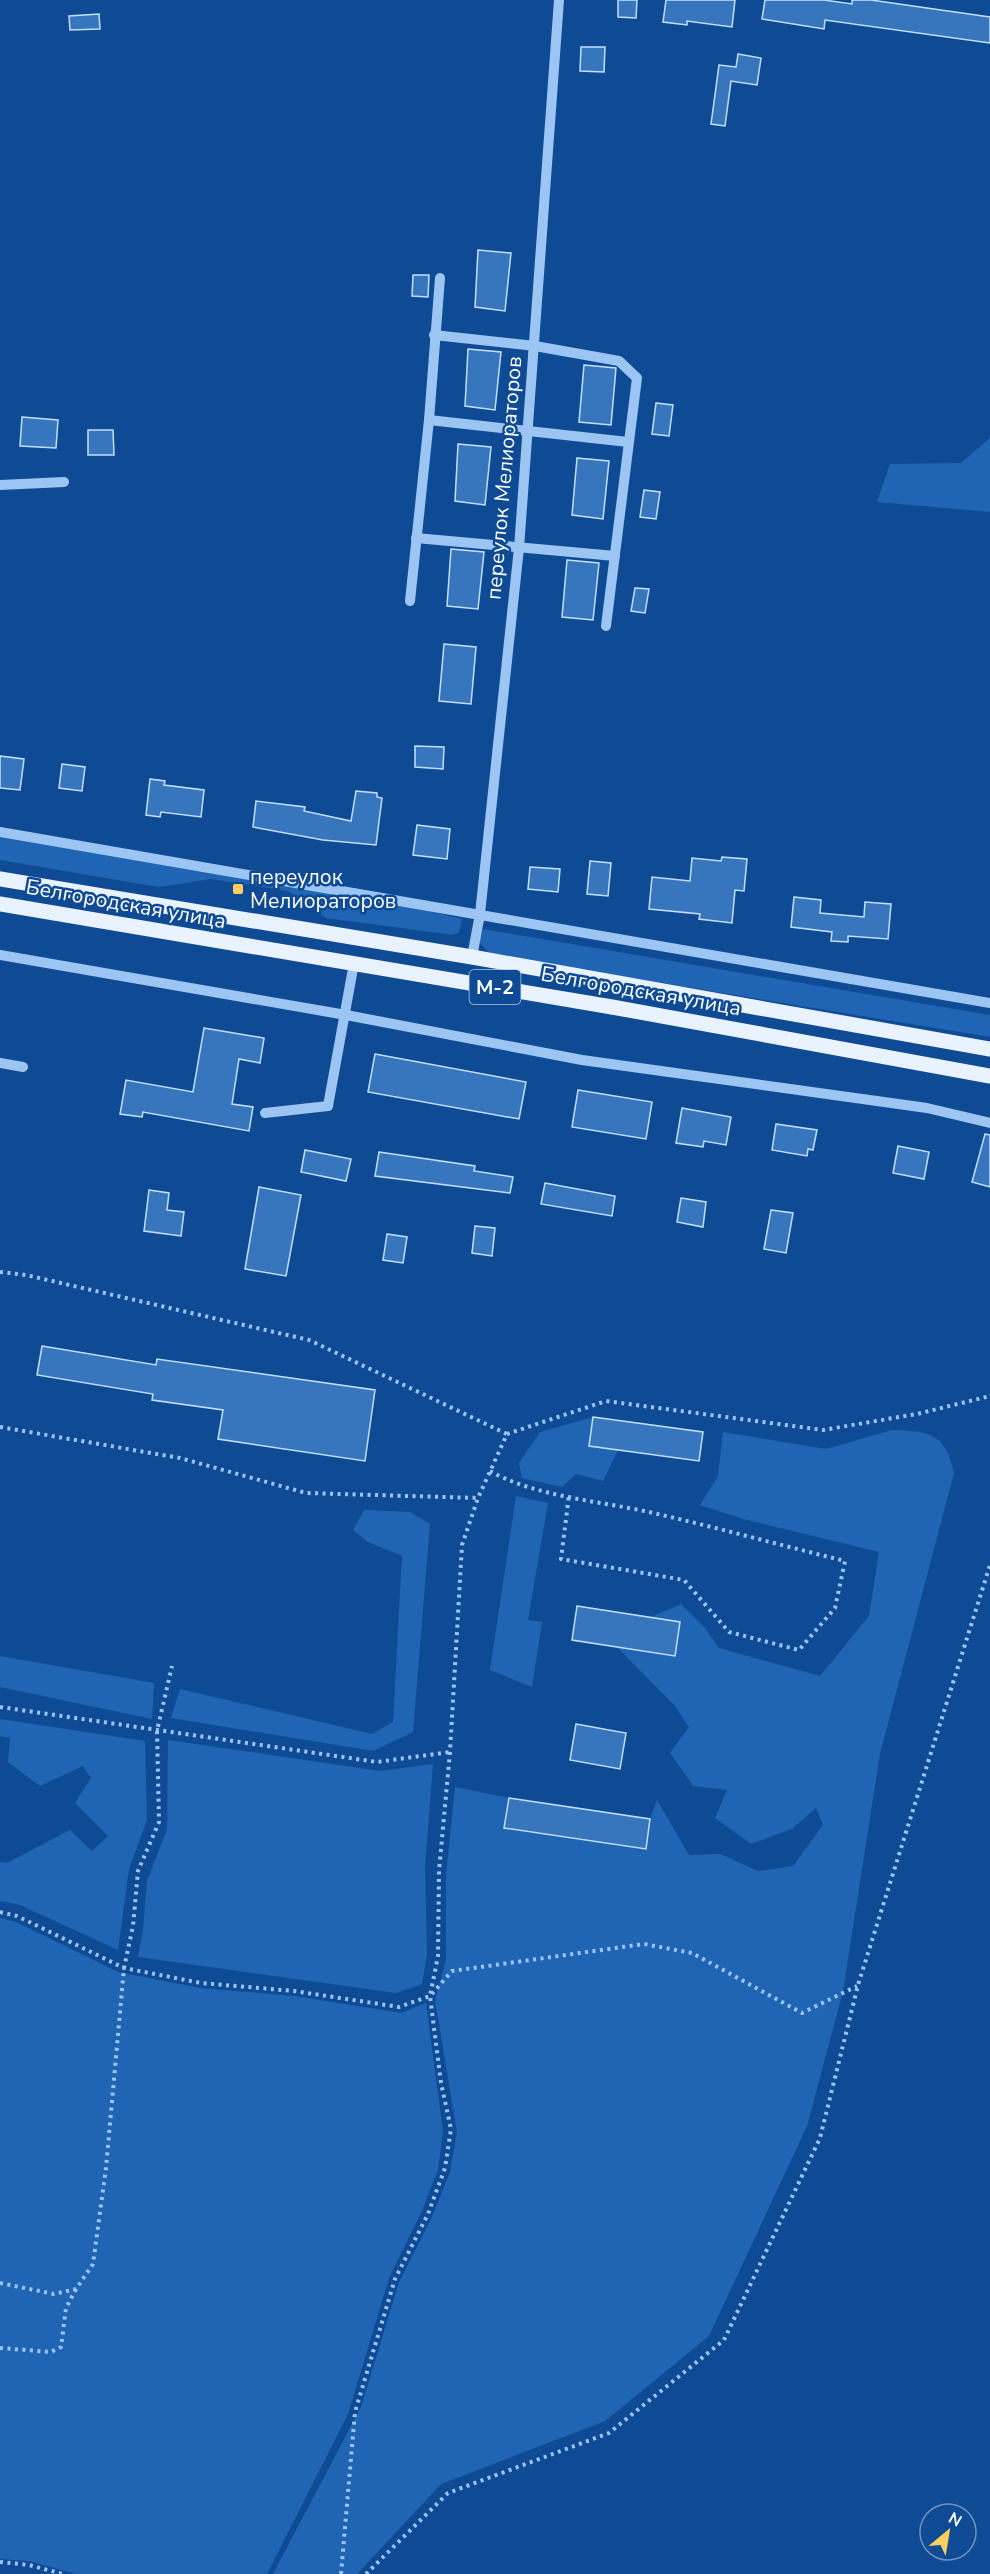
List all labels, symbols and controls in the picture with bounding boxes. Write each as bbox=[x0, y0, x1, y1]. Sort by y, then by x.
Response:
street label: переулок Мелиораторов bbox=[479, 355, 529, 601]
place label: переулок Мелиораторов bbox=[250, 863, 396, 915]
street label: Белгородская улица bbox=[24, 873, 228, 935]
marker: переулок Мелиораторов bbox=[231, 882, 245, 896]
street label: Белгородская улица bbox=[539, 960, 743, 1022]
road number: М-2 bbox=[470, 970, 520, 1004]
north arrow bbox=[918, 2502, 978, 2562]
text: N bbox=[944, 2507, 966, 2532]

